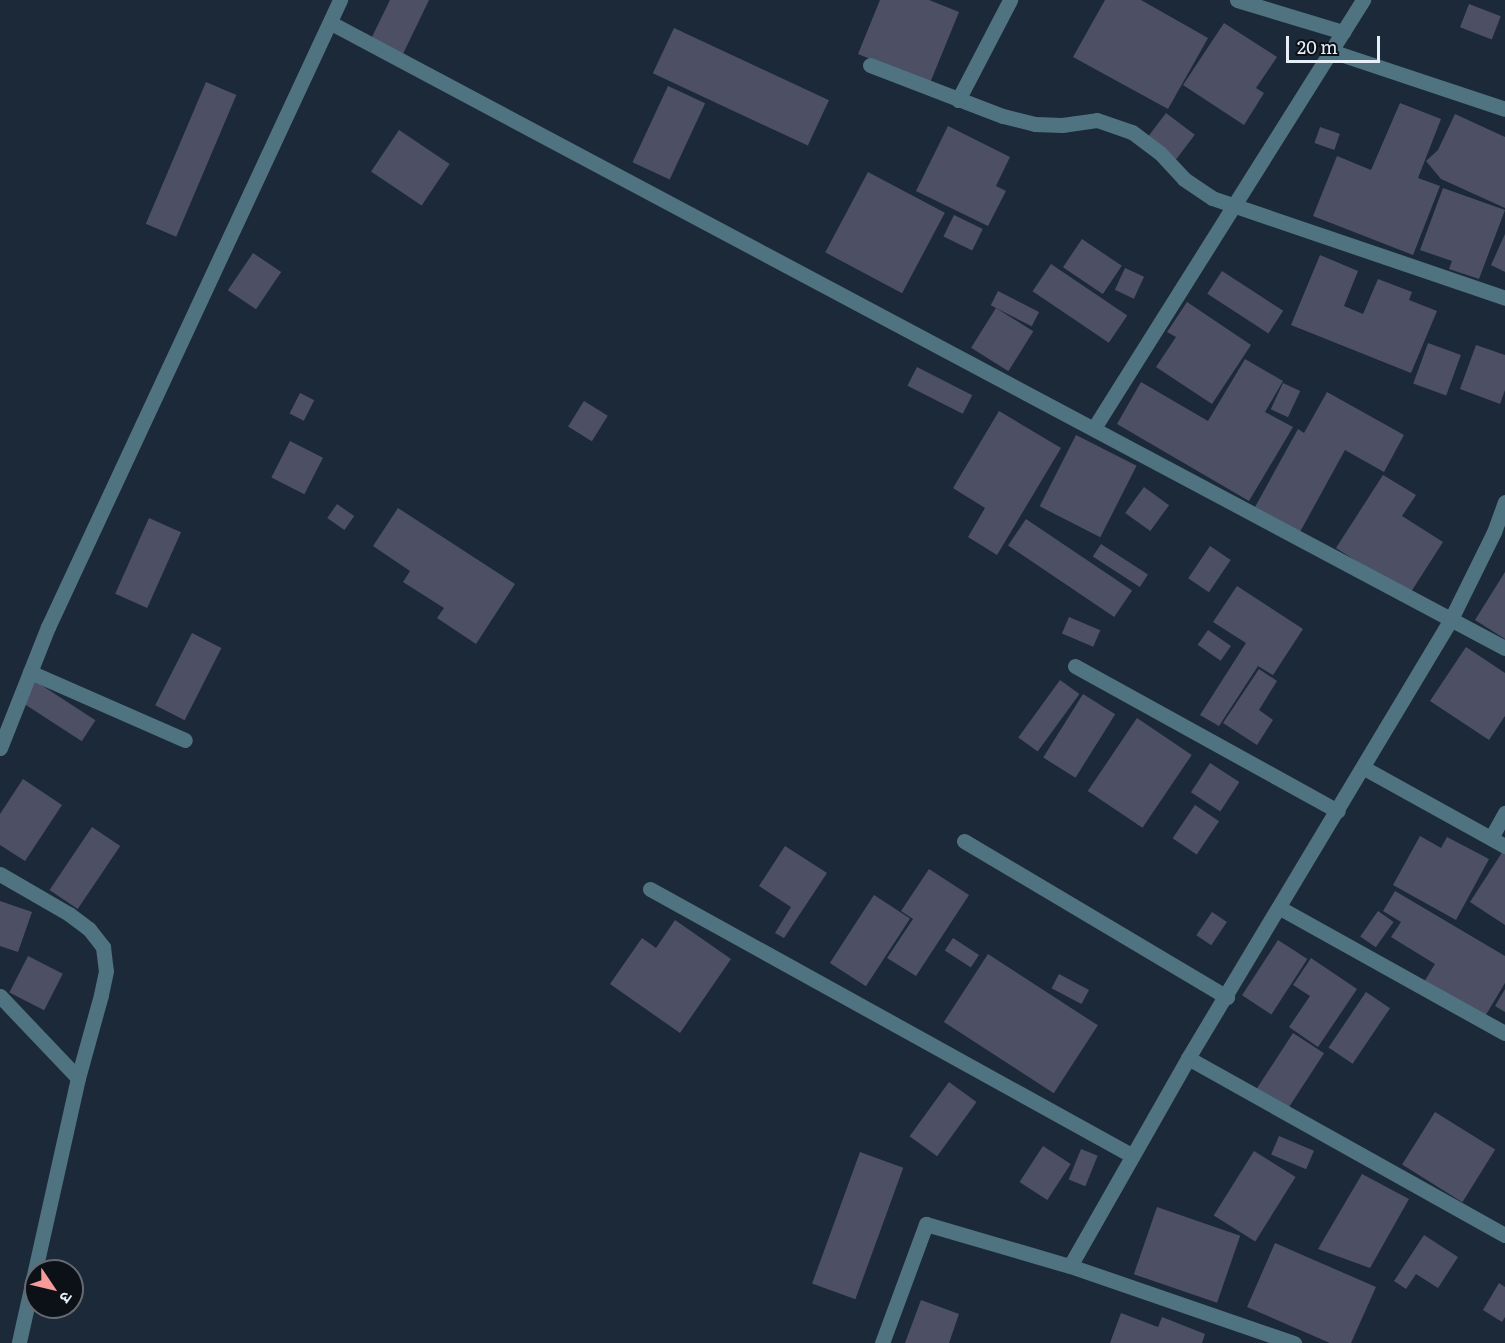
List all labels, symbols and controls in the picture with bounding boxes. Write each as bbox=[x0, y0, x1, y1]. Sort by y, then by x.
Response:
scale bar bbox=[1289, 24, 1384, 62]
text: 20 m bbox=[1297, 33, 1338, 60]
north arrow bbox=[24, 1259, 84, 1319]
text: उ bbox=[55, 1287, 80, 1309]

